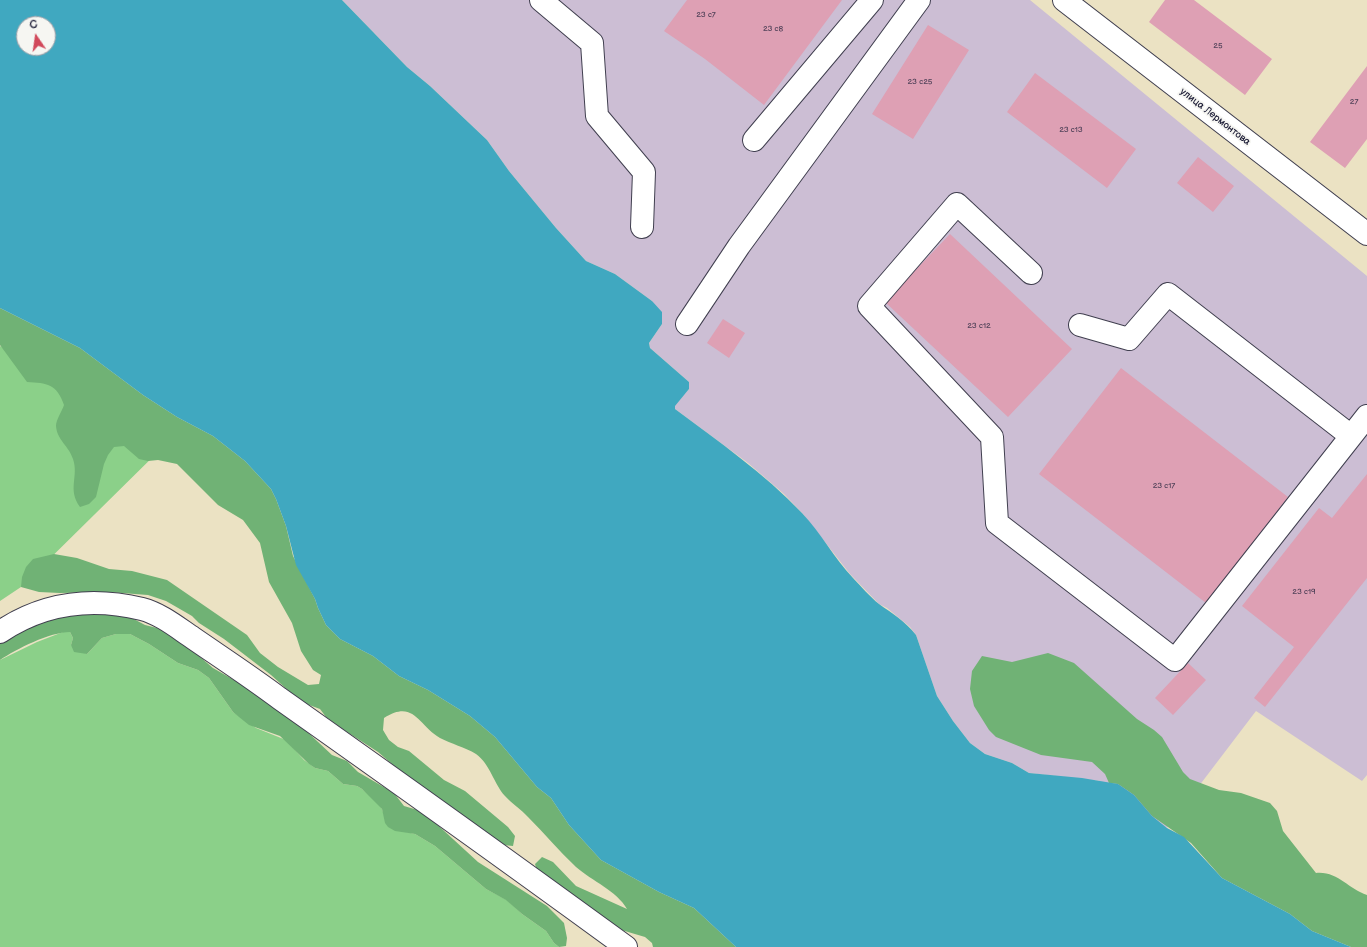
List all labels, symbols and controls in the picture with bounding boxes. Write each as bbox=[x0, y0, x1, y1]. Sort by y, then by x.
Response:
house number: 23 с7 bbox=[696, 10, 716, 20]
north arrow bbox=[16, 16, 56, 56]
text: С bbox=[28, 18, 39, 32]
house number: 23 с8 bbox=[763, 24, 783, 34]
house number: 25 bbox=[1213, 41, 1223, 51]
house number: 23 с25 bbox=[908, 77, 932, 87]
street label: улица Лермонтова bbox=[1177, 86, 1253, 148]
house number: 27 bbox=[1350, 97, 1358, 107]
house number: 23 с13 bbox=[1059, 125, 1083, 135]
house number: 23 с12 bbox=[967, 321, 991, 331]
house number: 23 с17 bbox=[1153, 481, 1175, 491]
house number: 23 с19 bbox=[1292, 587, 1316, 597]

